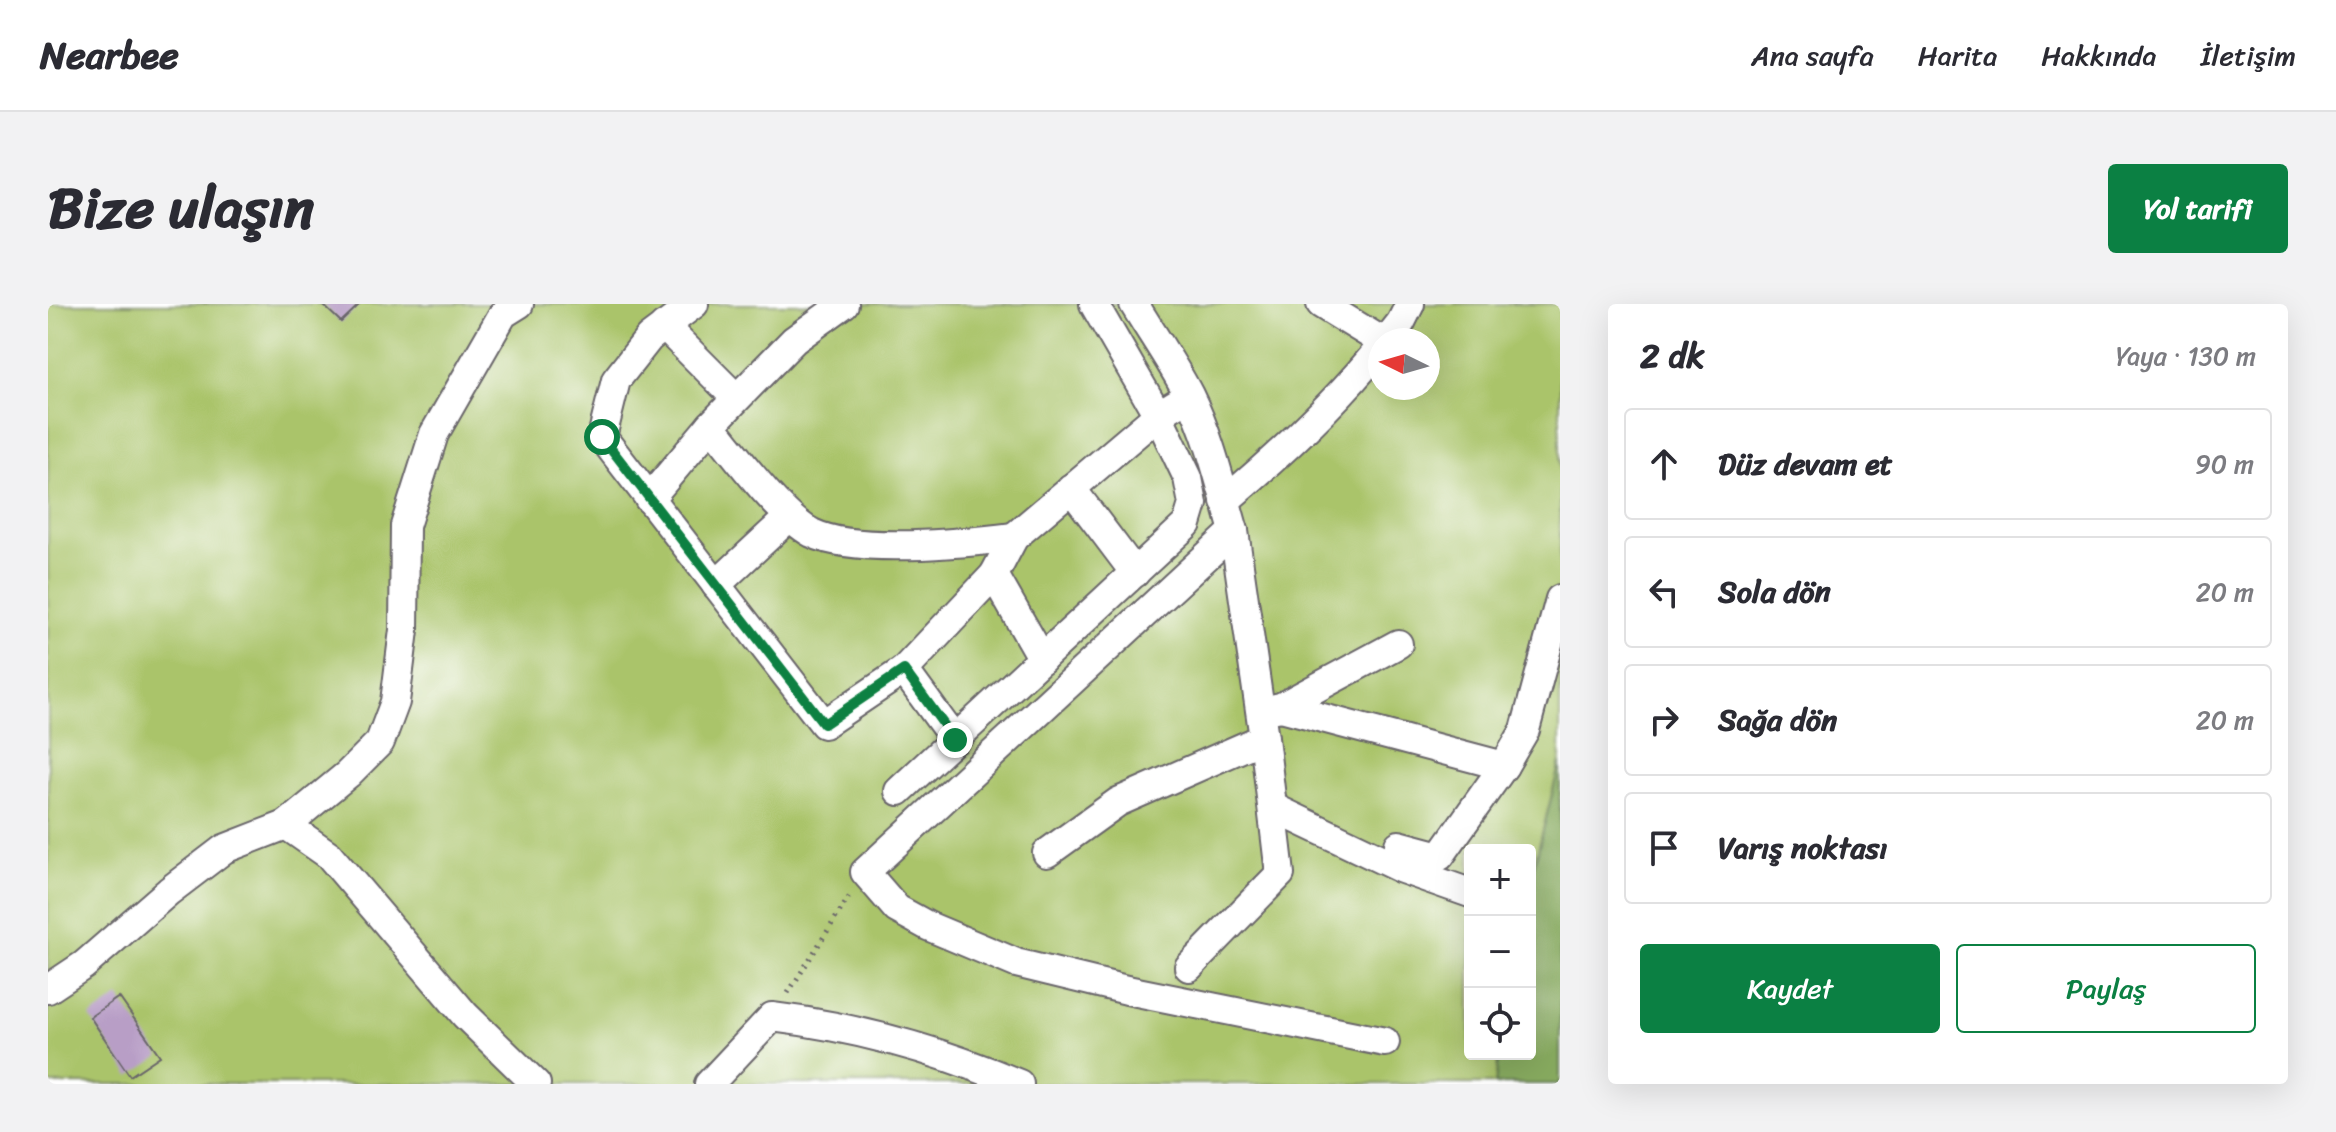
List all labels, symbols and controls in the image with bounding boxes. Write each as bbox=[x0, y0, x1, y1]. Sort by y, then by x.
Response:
text: Nearbee bbox=[40, 22, 179, 89]
text: Ana sayfa bbox=[1751, 31, 1874, 80]
text: Harita bbox=[1918, 31, 1997, 80]
text: Hakkında bbox=[2041, 31, 2156, 80]
text: İletişim bbox=[2200, 31, 2296, 80]
text: Bize ulaşın bbox=[48, 159, 314, 258]
button: Yol tarifi bbox=[2108, 164, 2288, 253]
text: 2 dk bbox=[1640, 326, 1704, 386]
north arrow bbox=[1368, 328, 1440, 400]
text: Yaya · 130 m bbox=[2116, 333, 2256, 379]
route start bbox=[584, 419, 620, 455]
text: Düz devam et bbox=[1718, 437, 1893, 491]
text: 90 m bbox=[2195, 441, 2254, 487]
icon: ahead bbox=[1642, 442, 1686, 486]
text: Sola dön bbox=[1718, 565, 1831, 619]
text: 20 m bbox=[2196, 569, 2254, 615]
icon: left bbox=[1642, 570, 1686, 614]
text: Sağa dön bbox=[1718, 693, 1837, 747]
text: 20 m bbox=[2196, 697, 2254, 743]
icon: right bbox=[1642, 698, 1686, 742]
route end bbox=[937, 722, 973, 758]
text: Varış noktası bbox=[1718, 821, 1888, 875]
icon: arrive bbox=[1642, 826, 1686, 870]
map controls bbox=[1464, 844, 1536, 1060]
button: + bbox=[1464, 844, 1536, 916]
button: − bbox=[1464, 916, 1536, 988]
button: Kaydet bbox=[1640, 944, 1940, 1033]
button: Paylaş bbox=[1956, 944, 2256, 1033]
button: locate bbox=[1464, 988, 1536, 1060]

